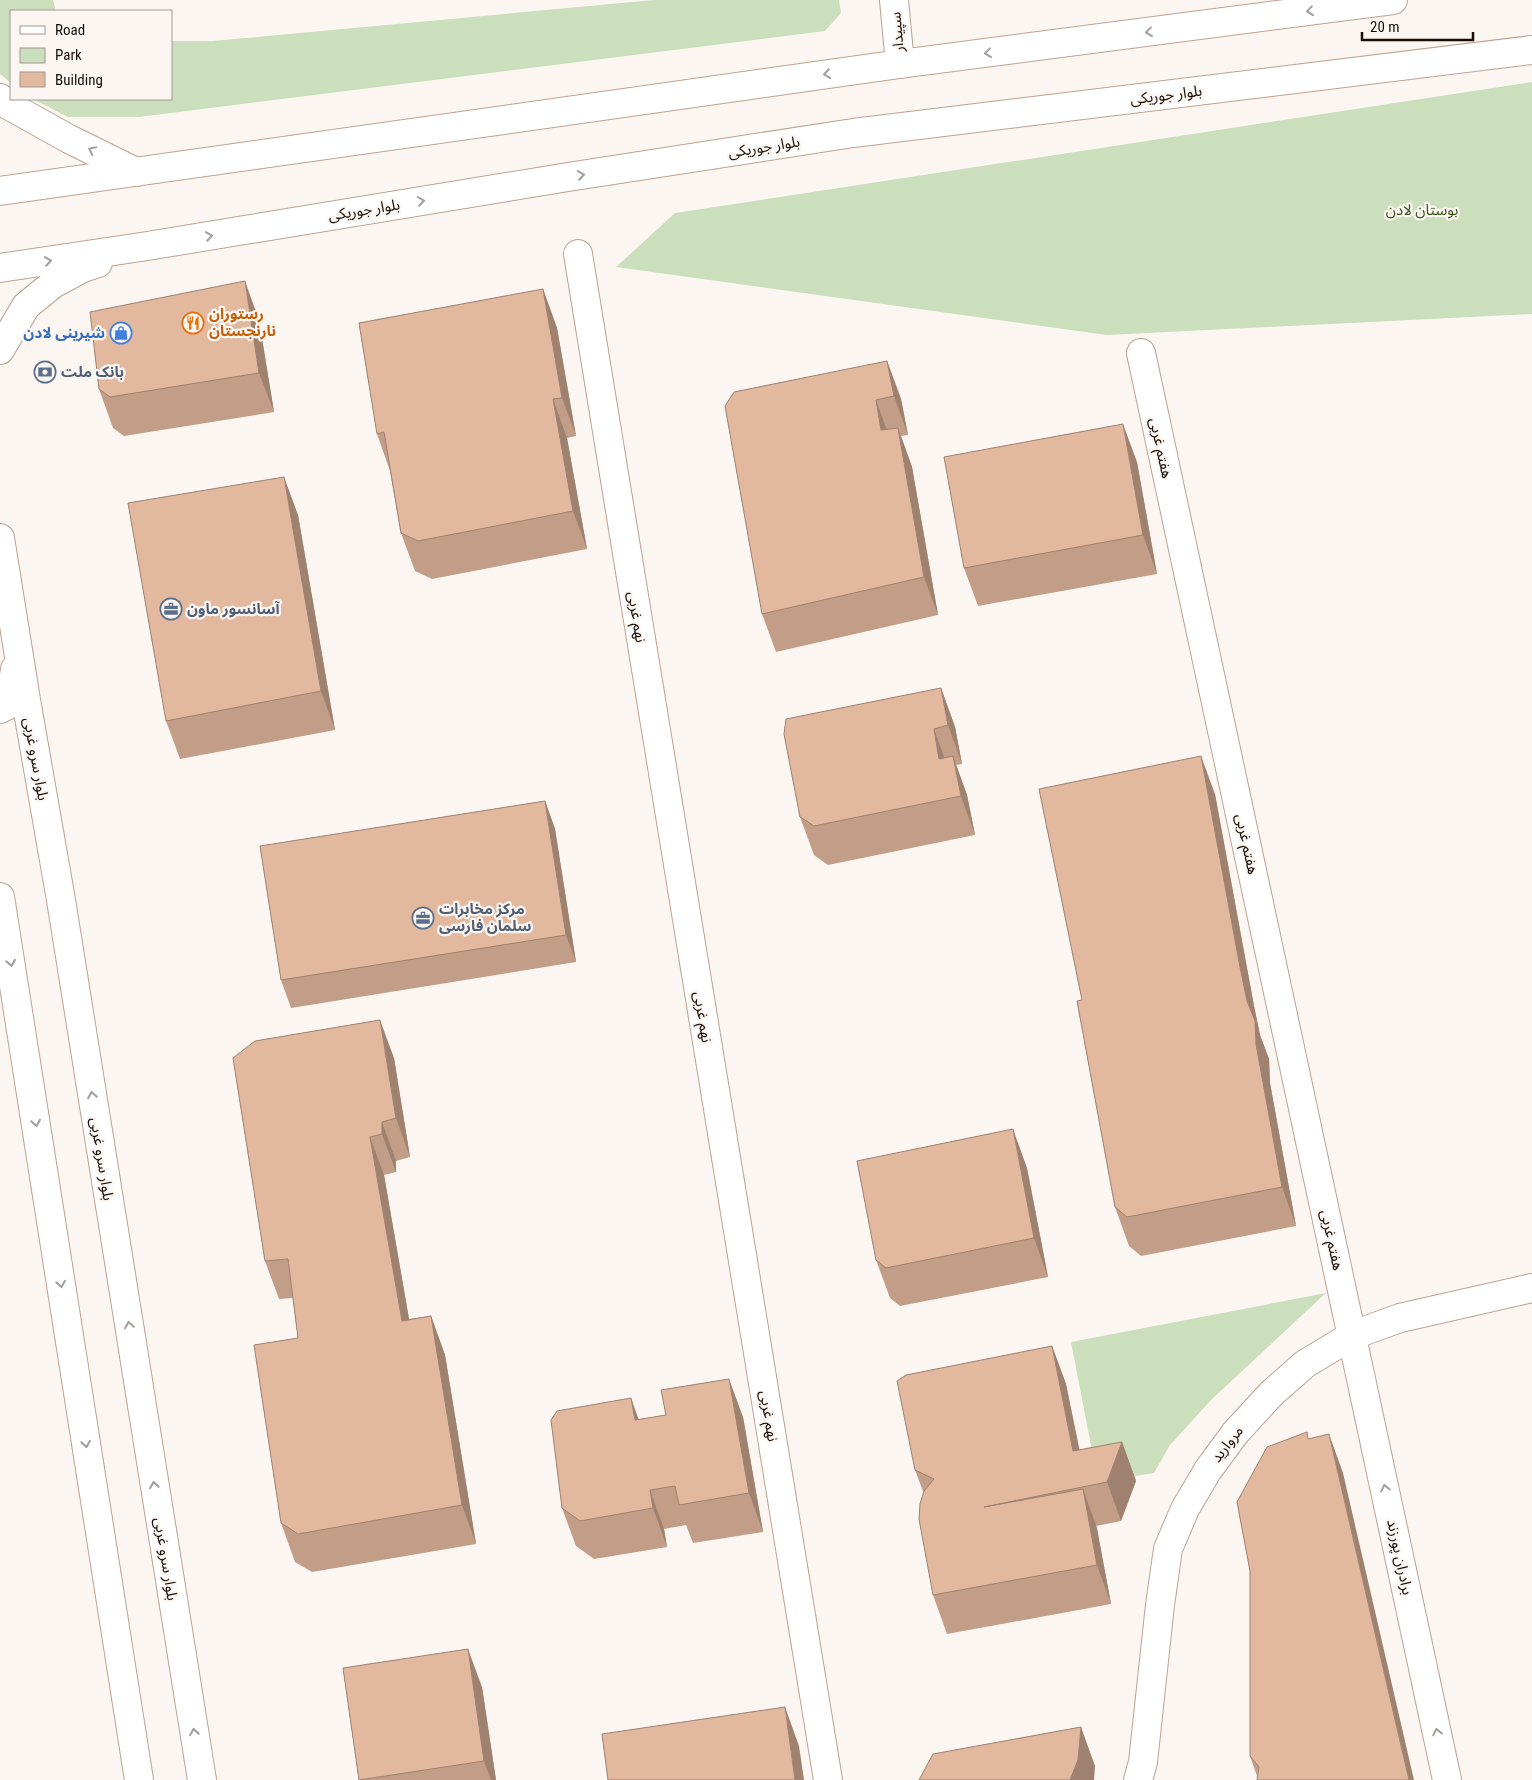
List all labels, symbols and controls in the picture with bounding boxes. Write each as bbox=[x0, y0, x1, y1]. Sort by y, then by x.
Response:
one-way arrow bbox=[1306, 5, 1314, 16]
legend bbox=[10, 10, 172, 100]
scale bar bbox=[1362, 10, 1473, 42]
street label: سپیدار bbox=[886, 11, 909, 54]
text: 20 m bbox=[1370, 18, 1400, 36]
text: Road bbox=[55, 21, 85, 39]
one-way arrow bbox=[1145, 26, 1153, 37]
text: Park bbox=[55, 46, 82, 64]
one-way arrow bbox=[984, 47, 992, 58]
one-way arrow bbox=[823, 69, 831, 79]
text: Building bbox=[55, 71, 103, 89]
street label: بلوار جوریکی bbox=[1129, 82, 1203, 108]
street label: بلوار جوریکی bbox=[727, 132, 801, 162]
one-way arrow bbox=[88, 146, 97, 156]
one-way arrow bbox=[578, 170, 586, 181]
street label: بلوار جوریکی bbox=[327, 195, 401, 225]
one-way arrow bbox=[417, 196, 425, 207]
park label: بوستان لادن bbox=[1386, 201, 1458, 219]
one-way arrow bbox=[204, 231, 213, 241]
one-way arrow bbox=[45, 256, 53, 267]
place label: رستوران نارنجستان bbox=[209, 305, 276, 340]
restaurant icon: رستوران نارنجستان bbox=[181, 311, 205, 335]
shop icon: شیرینی لادن bbox=[109, 321, 133, 345]
place label: شیرینی لادن bbox=[23, 324, 105, 342]
bank icon: بانک ملت bbox=[33, 360, 57, 384]
place label: بانک ملت bbox=[61, 363, 124, 381]
street label: هفتم غربی bbox=[1144, 416, 1176, 480]
street label: نهم غربی bbox=[622, 590, 650, 644]
office icon: آسانسور ماون bbox=[159, 597, 183, 621]
place label: آسانسور ماون bbox=[187, 600, 281, 618]
street label: بلوار سرو غربی bbox=[20, 716, 52, 802]
street label: هفتم غربی bbox=[1230, 812, 1262, 876]
place label: مرکز مخابرات سلمان فارسی bbox=[439, 900, 531, 935]
office icon: مرکز مخابرات سلمان فارسی bbox=[411, 906, 435, 930]
one-way arrow bbox=[5, 959, 15, 967]
street label: نهم غربی bbox=[688, 990, 716, 1044]
one-way arrow bbox=[87, 1091, 98, 1099]
street label: بلوار سرو غربی bbox=[87, 1116, 117, 1202]
one-way arrow bbox=[30, 1120, 41, 1128]
street label: هفتم غربی bbox=[1315, 1208, 1347, 1272]
one-way arrow bbox=[55, 1280, 66, 1288]
one-way arrow bbox=[124, 1320, 134, 1329]
street label: نهم غربی bbox=[754, 1389, 782, 1443]
street label: مروارید bbox=[1207, 1422, 1247, 1466]
one-way arrow bbox=[81, 1440, 91, 1449]
one-way arrow bbox=[150, 1481, 160, 1489]
one-way arrow bbox=[1380, 1483, 1391, 1492]
street label: بلوار سرو غربی bbox=[151, 1516, 181, 1602]
street label: برادران پورزند bbox=[1382, 1518, 1417, 1597]
one-way arrow bbox=[189, 1728, 199, 1736]
one-way arrow bbox=[1432, 1728, 1443, 1737]

